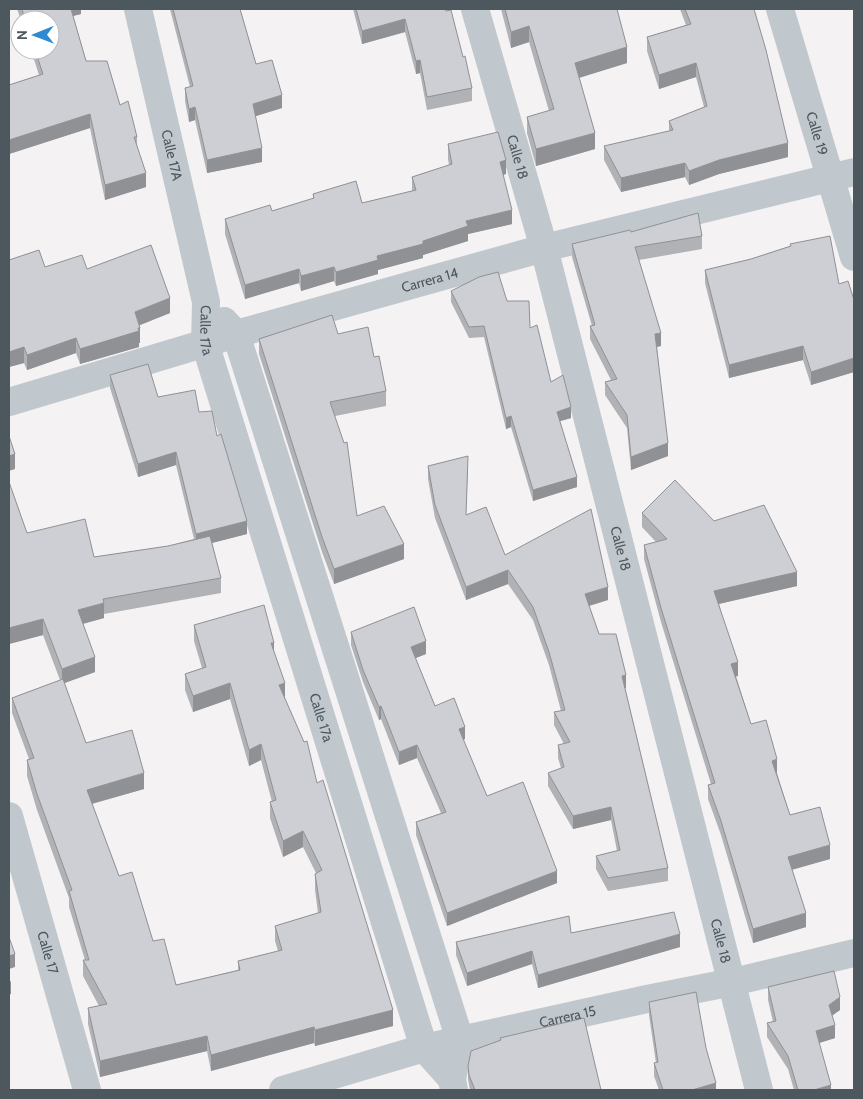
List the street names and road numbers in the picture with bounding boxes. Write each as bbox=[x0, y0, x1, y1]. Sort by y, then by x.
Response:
street label: Calle 19 bbox=[802, 110, 832, 158]
street label: Calle 17A bbox=[157, 128, 187, 183]
street label: Calle 18 bbox=[503, 133, 533, 181]
street label: Carrera 14 bbox=[399, 263, 460, 296]
street label: Calle 17a bbox=[196, 305, 217, 358]
street label: Calle 18 bbox=[606, 524, 635, 573]
street label: Calle 17a bbox=[305, 691, 337, 744]
street label: Calle 18 bbox=[707, 917, 735, 965]
street label: Calle 17 bbox=[33, 929, 63, 976]
street label: Carrera 15 bbox=[537, 1002, 598, 1031]

